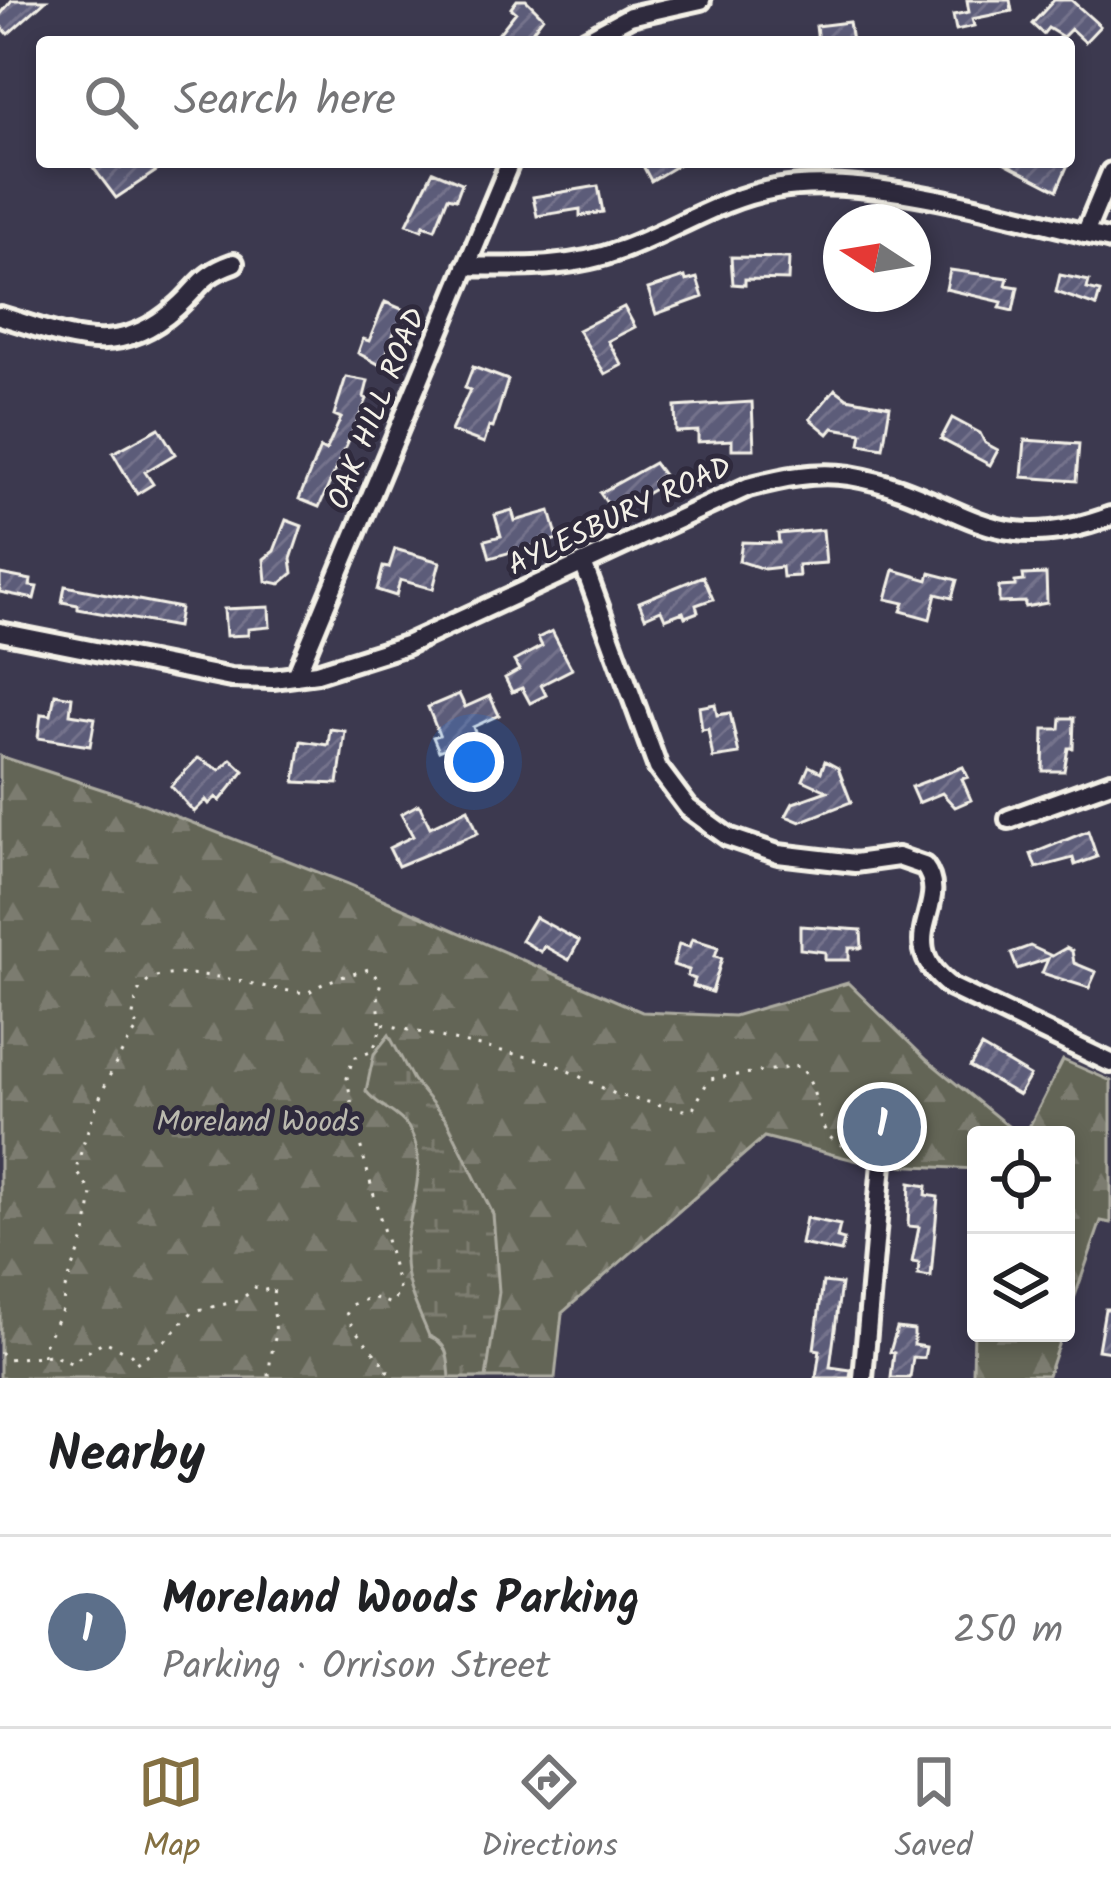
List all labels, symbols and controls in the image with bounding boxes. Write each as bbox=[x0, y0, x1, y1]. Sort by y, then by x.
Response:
search box bbox=[36, 36, 1075, 168]
text: Search here bbox=[174, 66, 396, 138]
icon: search bbox=[78, 69, 144, 135]
north arrow bbox=[823, 204, 931, 312]
street label: OAK HILL ROAD bbox=[316, 301, 440, 517]
street label: AYLESBURY ROAD bbox=[500, 444, 740, 590]
your location bbox=[444, 732, 504, 792]
pin: 1 bbox=[843, 1082, 921, 1172]
park label: Moreland Woods bbox=[156, 1099, 360, 1147]
map controls bbox=[967, 1126, 1075, 1342]
button: locate bbox=[967, 1126, 1075, 1234]
button: layers bbox=[967, 1234, 1075, 1342]
text: Nearby bbox=[48, 1416, 205, 1497]
text: Moreland Woods Parking bbox=[162, 1565, 640, 1637]
text: 1 bbox=[81, 1601, 93, 1663]
text: 250 m bbox=[953, 1601, 1063, 1663]
text: Parking · Orrison Street bbox=[162, 1637, 550, 1699]
tab: Map bbox=[138, 1749, 204, 1874]
tab: Directions bbox=[481, 1749, 618, 1874]
tab: Saved bbox=[894, 1749, 973, 1874]

